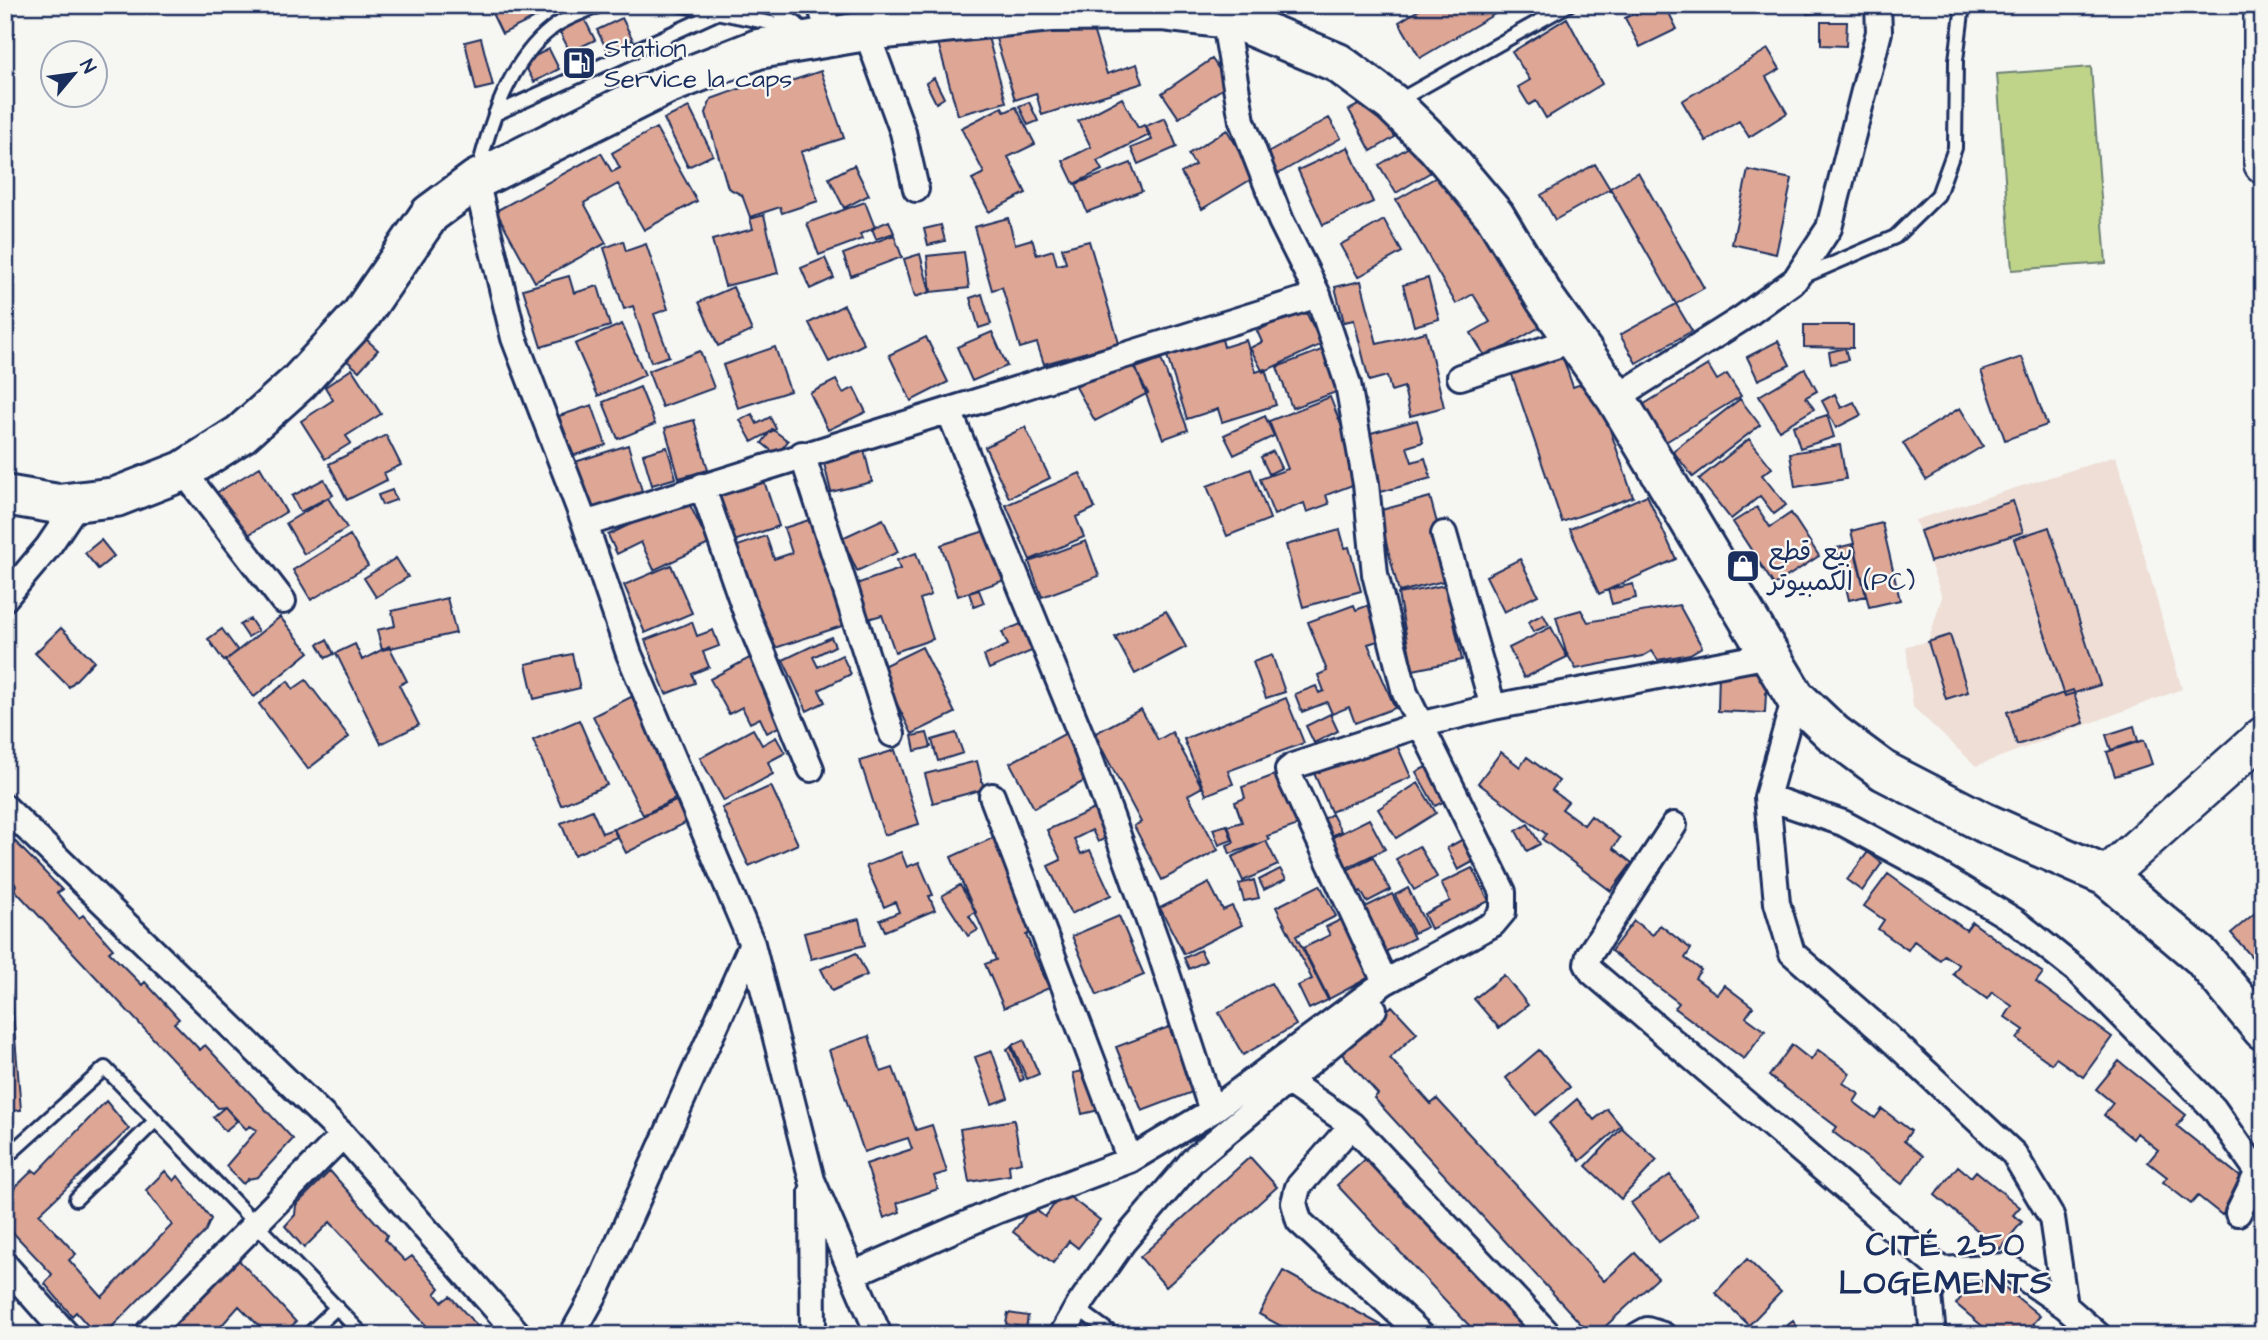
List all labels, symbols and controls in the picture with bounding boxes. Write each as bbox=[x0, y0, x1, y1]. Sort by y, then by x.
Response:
place label: Station Service la caps bbox=[604, 31, 792, 97]
north arrow bbox=[38, 38, 108, 108]
fuel station icon: Station Service la caps bbox=[560, 44, 598, 82]
text: N bbox=[73, 55, 102, 78]
place label: بيع قطع الكمبيوتر (PC) bbox=[1766, 534, 1915, 600]
shop icon: بيع قطع الكمبيوتر (PC) bbox=[1724, 547, 1762, 585]
district label: CITÉ 250 LOGEMENTS bbox=[1839, 1222, 2053, 1306]

